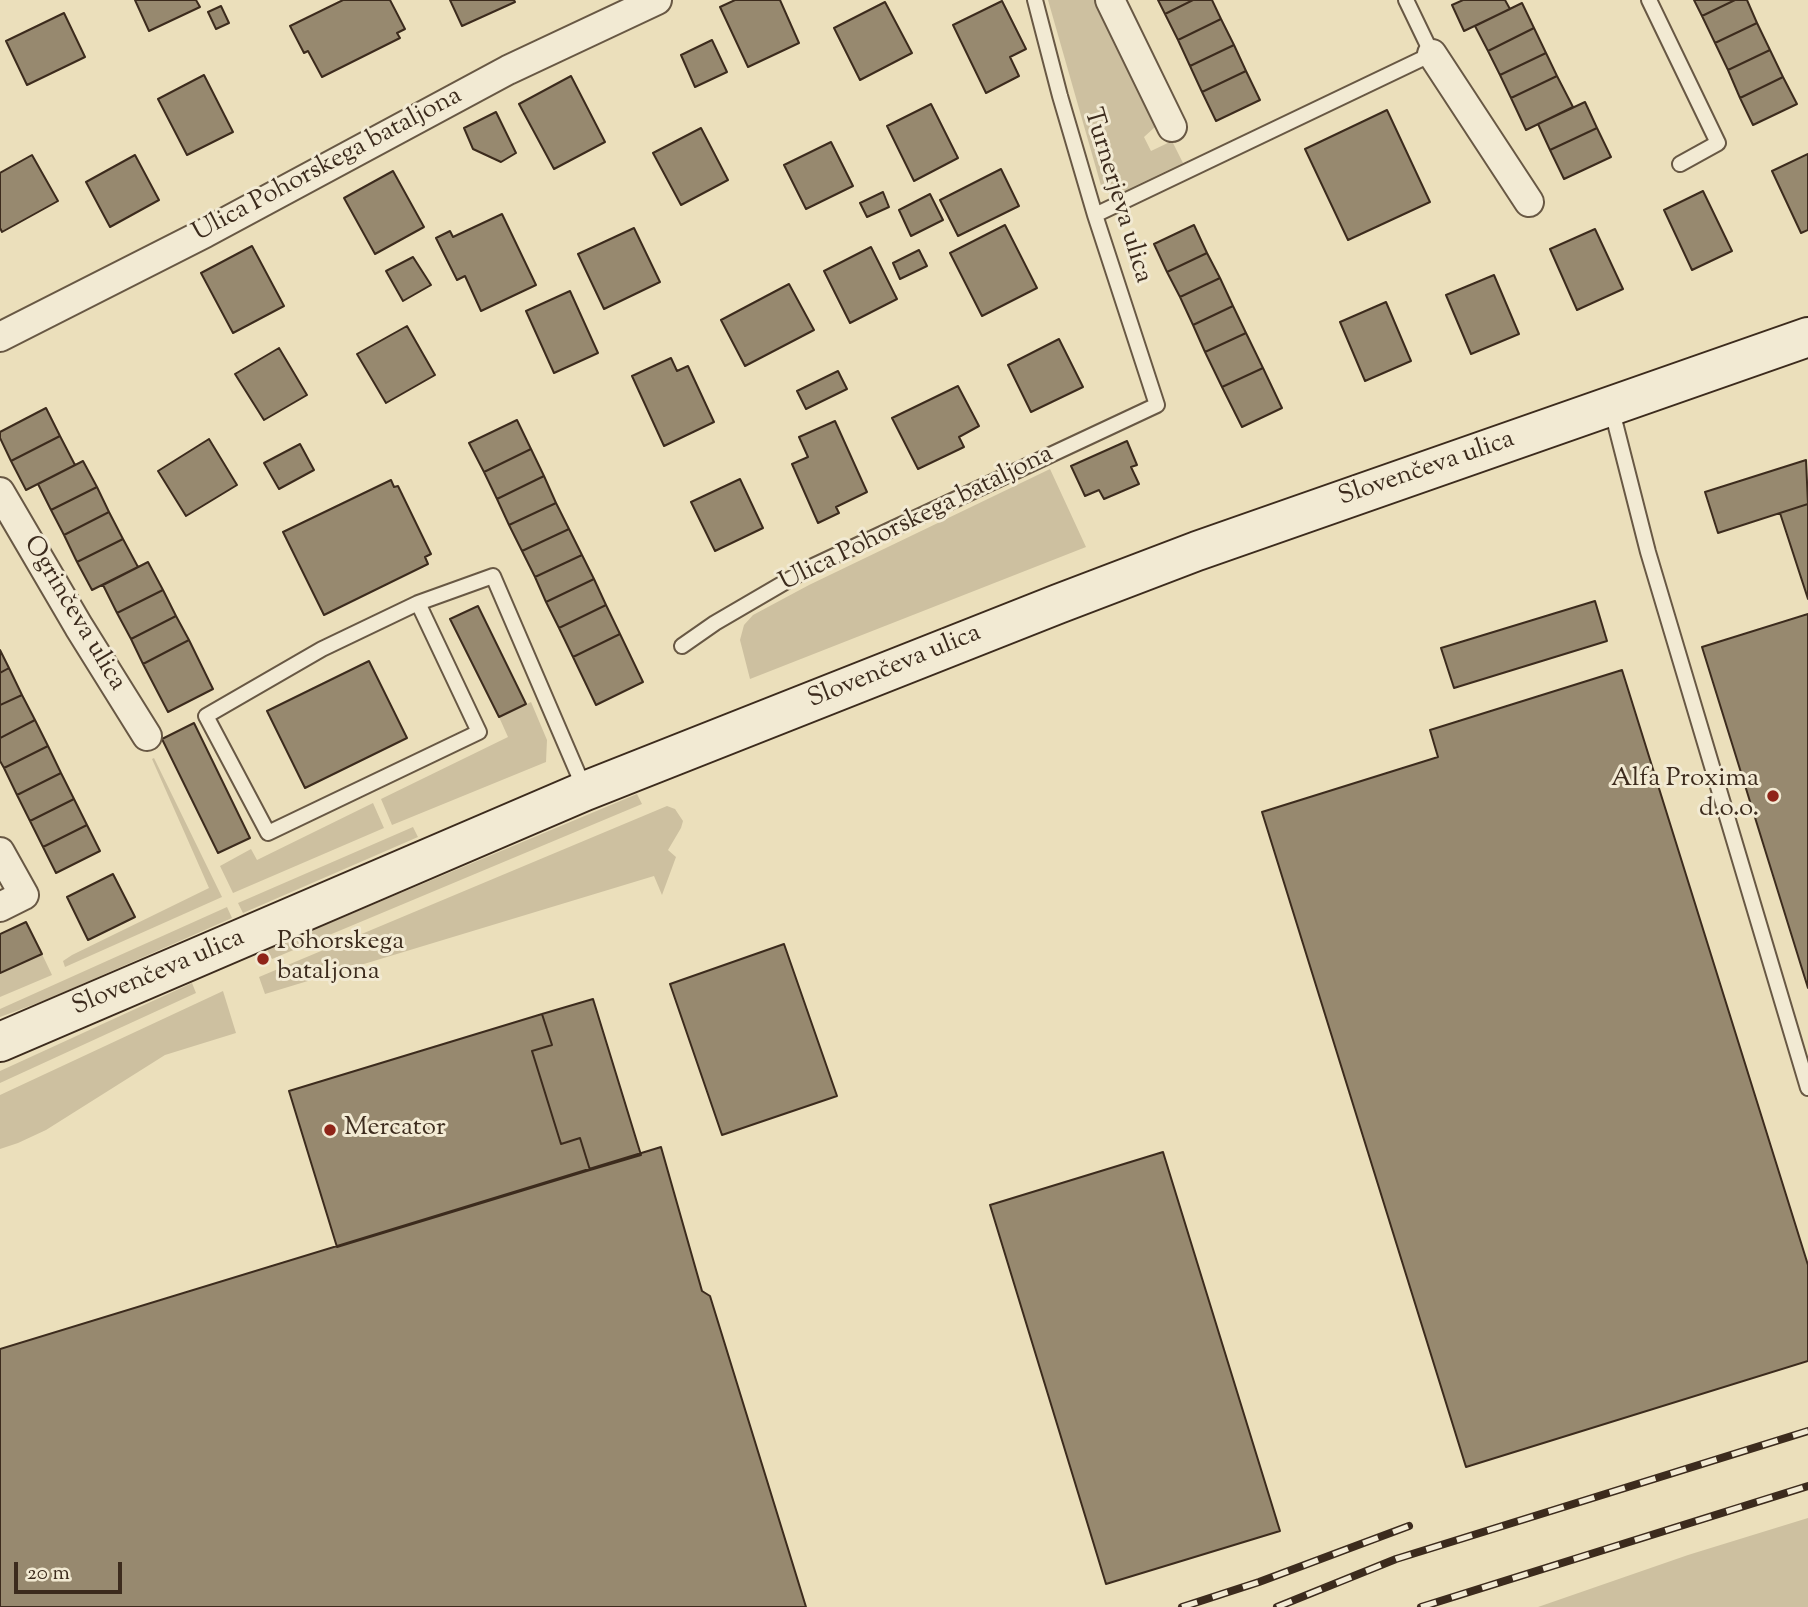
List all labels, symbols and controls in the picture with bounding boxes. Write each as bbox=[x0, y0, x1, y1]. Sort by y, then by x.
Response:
street label: Ulica Pohorskega bataljona bbox=[188, 82, 468, 250]
street label: Turnerjeva ulica bbox=[1075, 105, 1157, 287]
street label: Slovenčeva ulica bbox=[1335, 425, 1519, 515]
street label: Ulica Pohorskega bataljona bbox=[775, 440, 1059, 600]
street label: Ogrinčeva ulica bbox=[15, 531, 131, 697]
street label: Slovenčeva ulica bbox=[804, 619, 986, 717]
place label: Alfa Proxima d.o.o. bbox=[1611, 765, 1759, 826]
marker: Alfa Proxima d.o.o. bbox=[1765, 788, 1781, 804]
street label: Slovenčeva ulica bbox=[68, 924, 250, 1024]
place label: Pohorskega bataljona bbox=[277, 928, 404, 990]
marker: Pohorskega bataljona bbox=[255, 951, 271, 967]
place label: Mercator bbox=[344, 1114, 446, 1146]
marker: Mercator bbox=[322, 1122, 338, 1138]
scale bar bbox=[18, 1548, 126, 1592]
text: 20 m bbox=[27, 1559, 70, 1589]

